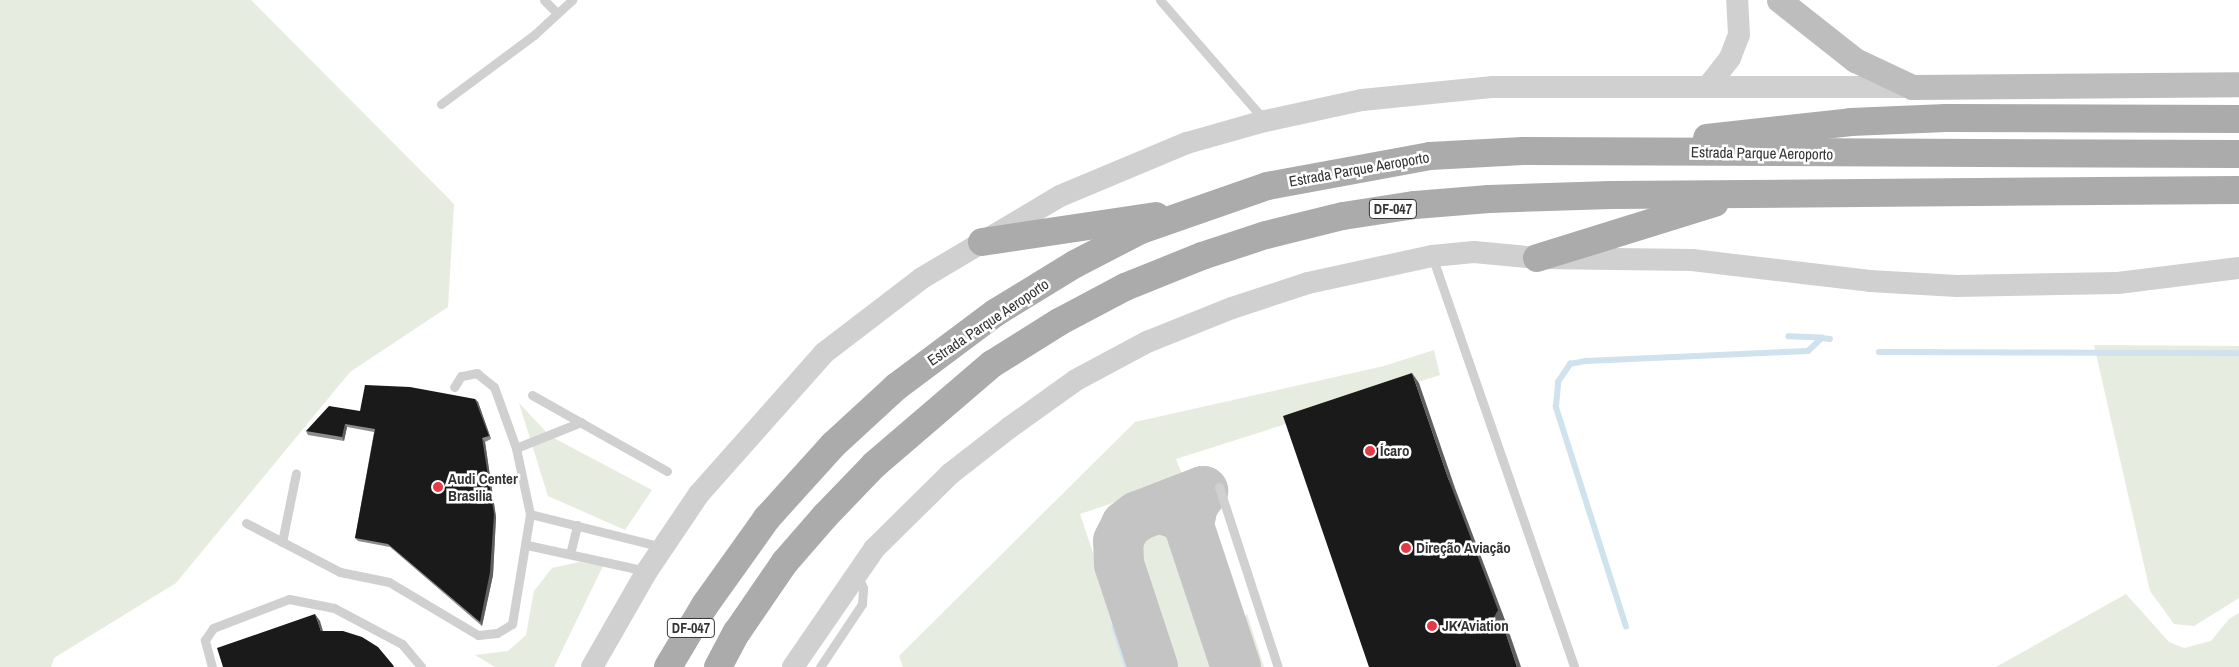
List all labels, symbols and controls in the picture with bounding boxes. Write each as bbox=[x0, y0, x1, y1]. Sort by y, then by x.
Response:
street label: Estrada Parque Aeroporto bbox=[1690, 143, 1834, 163]
street label: Estrada Parque Aeroporto bbox=[1287, 148, 1431, 190]
road number: DF-047 bbox=[1368, 198, 1418, 220]
street label: Estrada Parque Aeroporto bbox=[924, 275, 1052, 369]
place label: Ícaro bbox=[1380, 442, 1409, 460]
marker: Ícaro bbox=[1364, 445, 1376, 457]
place label: Audi Center Brasilia bbox=[448, 469, 518, 504]
marker: Audi Center Brasilia bbox=[432, 481, 444, 493]
place label: Direção Aviação bbox=[1416, 539, 1511, 557]
marker: Direção Aviação bbox=[1400, 542, 1412, 554]
road number: DF-047 bbox=[666, 616, 716, 640]
place label: JK Aviation bbox=[1442, 617, 1509, 635]
marker: JK Aviation bbox=[1426, 620, 1438, 632]

